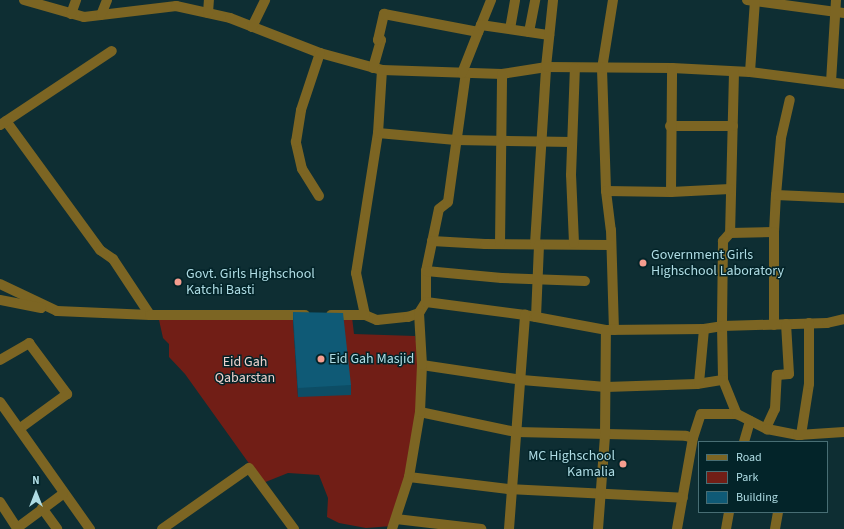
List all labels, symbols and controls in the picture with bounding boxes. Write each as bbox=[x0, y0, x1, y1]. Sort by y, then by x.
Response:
place label: Government Girls Highschool Laboratory bbox=[651, 247, 784, 280]
marker: Government Girls Highschool Laboratory bbox=[638, 258, 648, 268]
place label: Govt. Girls Highschool Katchi Basti bbox=[186, 266, 315, 298]
marker: Govt. Girls Highschool Katchi Basti bbox=[173, 277, 183, 287]
place label: Eid Gah Masjid bbox=[329, 351, 414, 367]
park label: Eid Gah Qabarstan bbox=[215, 354, 275, 386]
marker: Eid Gah Masjid bbox=[316, 354, 326, 364]
legend bbox=[698, 441, 828, 513]
place label: MC Highschool Kamalia bbox=[528, 448, 615, 480]
text: Road bbox=[736, 449, 762, 466]
marker: MC Highschool Kamalia bbox=[618, 459, 628, 469]
text: Park bbox=[736, 469, 758, 486]
north arrow bbox=[16, 473, 56, 513]
text: N bbox=[32, 473, 40, 488]
text: Building bbox=[736, 489, 778, 506]

